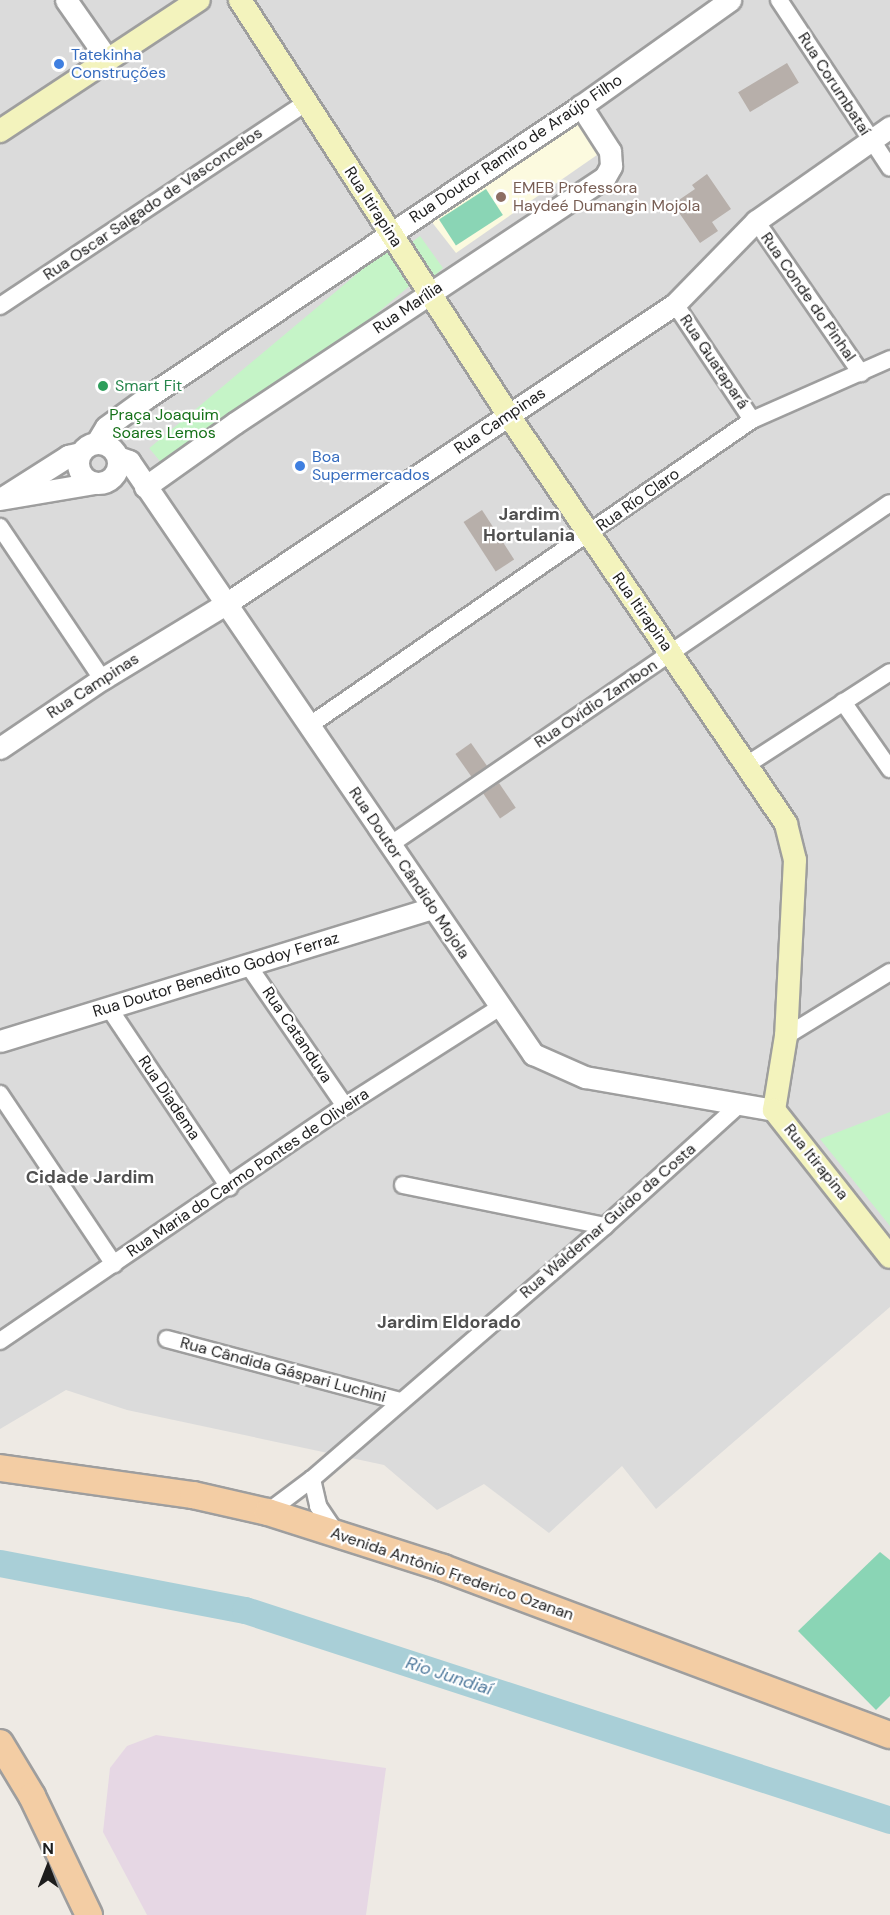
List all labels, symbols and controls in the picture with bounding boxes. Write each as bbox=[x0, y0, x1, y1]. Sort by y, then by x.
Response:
street label: Rua Corumbataí bbox=[794, 29, 874, 139]
place label: Tatekinha Construções bbox=[71, 45, 166, 83]
marker: Tatekinha Construções bbox=[52, 57, 66, 71]
street label: Rua Doutor Ramiro de Araújo Filho bbox=[406, 70, 626, 228]
street label: Rua Oscar Salgado de Vasconcelos bbox=[40, 123, 266, 285]
street label: Rua Itirapina bbox=[340, 163, 406, 251]
place label: EMEB Professora Haydeé Dumangin Mojola bbox=[513, 178, 700, 216]
marker: EMEB Professora Haydeé Dumangin Mojola bbox=[494, 190, 508, 204]
street label: Rua Conde do Pinhal bbox=[756, 229, 860, 365]
street label: Rua Marília bbox=[370, 278, 446, 338]
street label: Rua Guatapará bbox=[675, 311, 753, 413]
place label: Smart Fit bbox=[115, 376, 182, 396]
marker: Smart Fit bbox=[96, 379, 110, 393]
street label: Rua Campinas bbox=[451, 383, 549, 459]
park label: Praça Joaquim Soares Lemos bbox=[109, 405, 219, 443]
place label: Boa Supermercados bbox=[312, 447, 430, 485]
marker: Boa Supermercados bbox=[293, 459, 307, 473]
street label: Rua Río Claro bbox=[593, 464, 683, 536]
district label: Jardim Hortulania bbox=[483, 504, 575, 546]
street label: Rua Itirapina bbox=[608, 569, 676, 655]
street label: Rua Campinas bbox=[43, 649, 143, 723]
street label: Rua Ovídio Zambon bbox=[531, 656, 661, 752]
street label: Rua Doutor Cândido Mojola bbox=[344, 784, 474, 962]
street label: Rua Doutor Benedito Godoy Ferraz bbox=[91, 928, 341, 1022]
street label: Rua Catanduva bbox=[258, 983, 336, 1087]
street label: Rua Diadema bbox=[134, 1052, 204, 1144]
street label: Rua Maria do Carmo Pontes de Oliveira bbox=[123, 1085, 373, 1261]
street label: Rua Itirapina bbox=[780, 1120, 852, 1204]
street label: Rua Waldemar Guido da Costa bbox=[516, 1139, 700, 1303]
district label: Cidade Jardim bbox=[26, 1166, 154, 1188]
district label: Jardim Eldorado bbox=[377, 1311, 521, 1333]
street label: Rua Cândida Gáspari Luchini bbox=[178, 1333, 388, 1407]
street label: Avenida Antônio Frederico Ozanan bbox=[328, 1523, 576, 1625]
water label: Rio Jundiaí bbox=[403, 1652, 495, 1700]
north arrow bbox=[18, 1837, 78, 1897]
text: N bbox=[42, 1838, 54, 1859]

